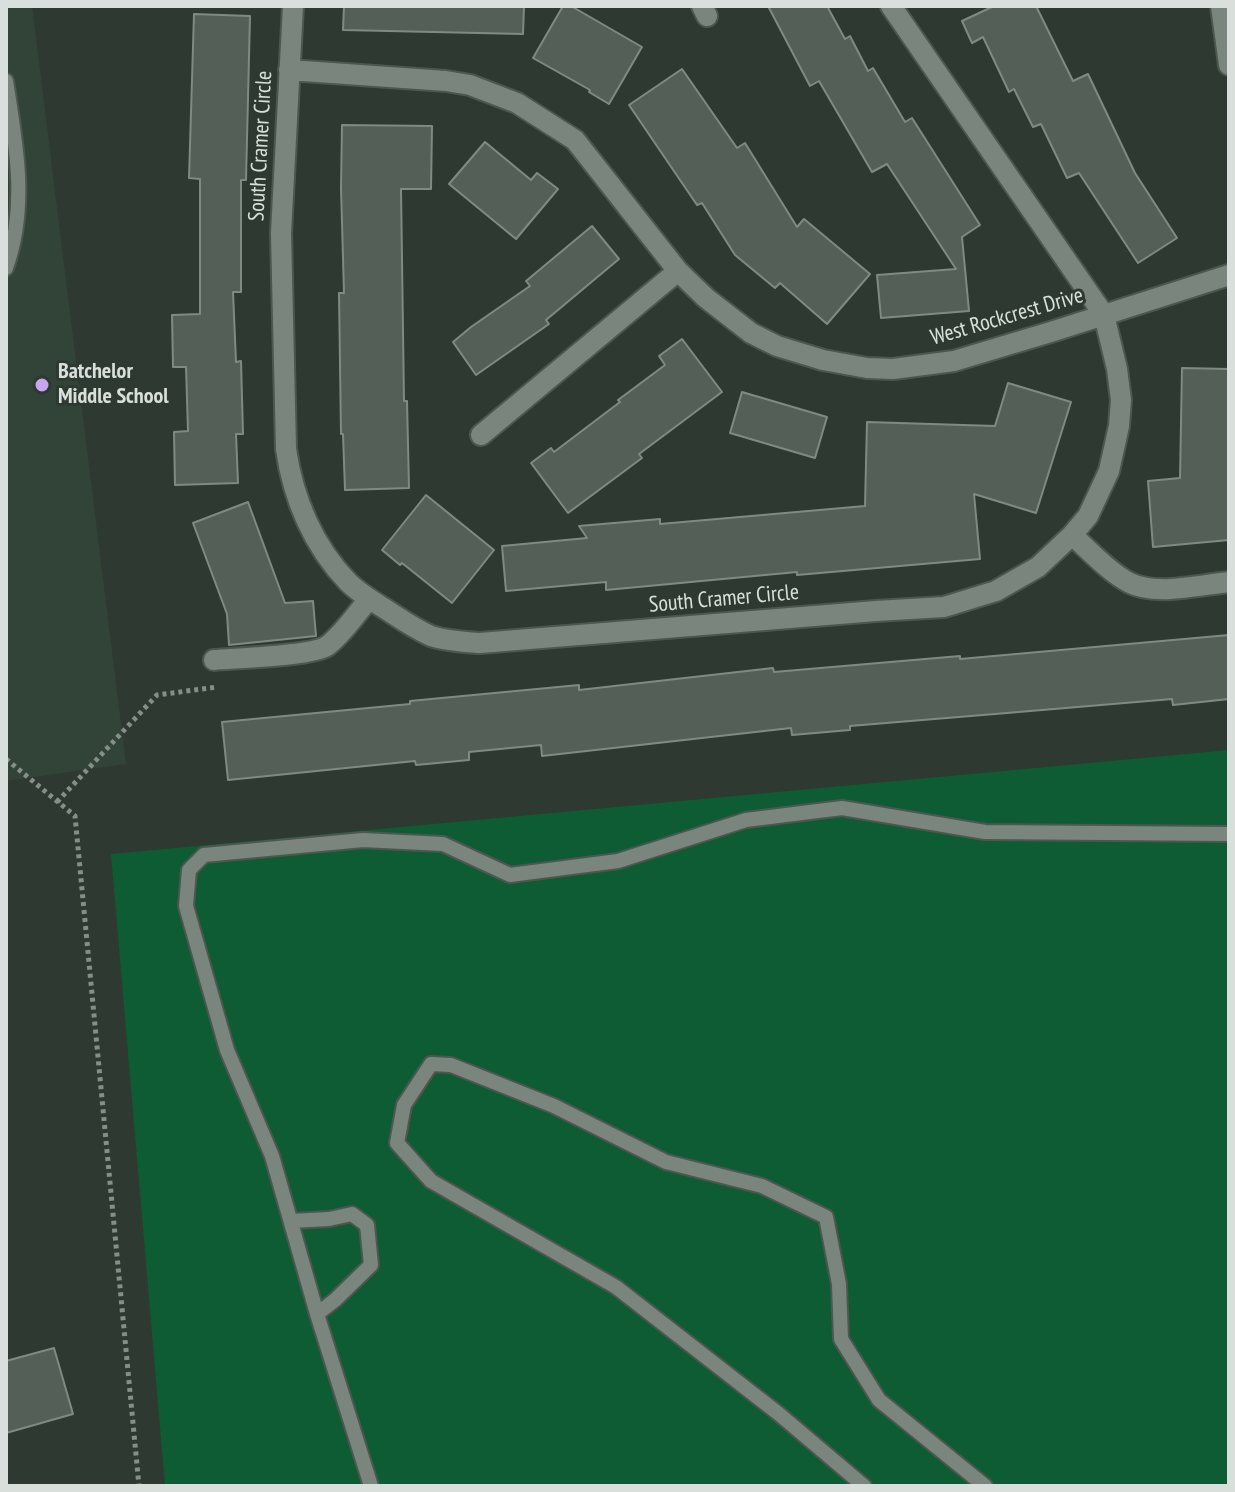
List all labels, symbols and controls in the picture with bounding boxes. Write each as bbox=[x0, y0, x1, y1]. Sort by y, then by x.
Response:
street label: South Cramer Circle bbox=[244, 70, 278, 222]
street label: West Rockcrest Drive bbox=[928, 283, 1086, 351]
place label: Batchelor Middle School bbox=[58, 359, 169, 410]
marker: Batchelor Middle School bbox=[33, 376, 51, 394]
street label: South Cramer Circle bbox=[648, 579, 800, 619]

